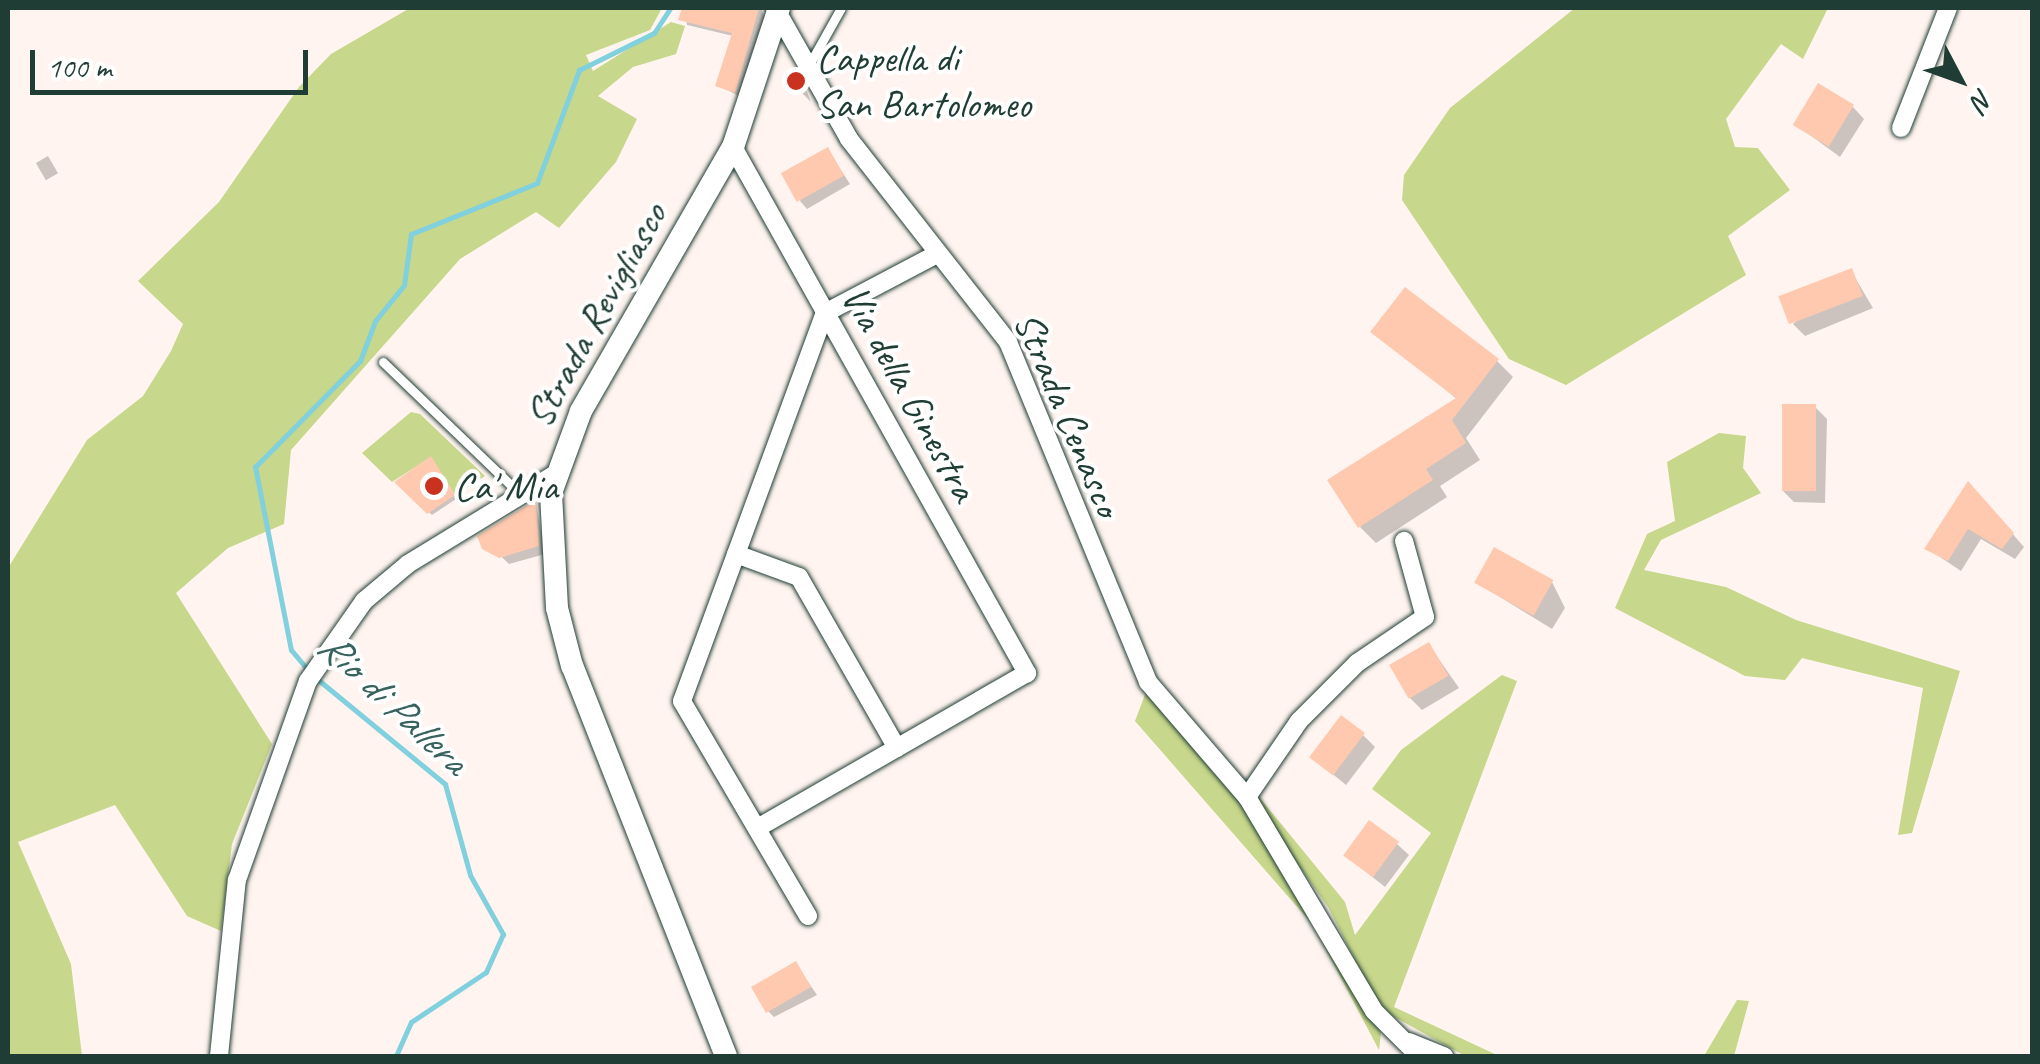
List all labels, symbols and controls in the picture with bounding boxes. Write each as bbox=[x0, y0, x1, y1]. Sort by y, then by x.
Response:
scale bar bbox=[35, 30, 312, 92]
north arrow bbox=[1910, 30, 2010, 130]
place label: Cappella di San Bartolomeo bbox=[816, 34, 1031, 128]
text: 100 m bbox=[47, 48, 112, 86]
marker: Cappella di San Bartolomeo bbox=[785, 70, 807, 92]
text: N bbox=[1964, 82, 2002, 118]
street label: Strada Revigliasco bbox=[515, 194, 677, 436]
street label: Via della Ginestra bbox=[832, 278, 988, 508]
street label: Strada Cenasco bbox=[1004, 305, 1132, 523]
place label: Ca' Mia bbox=[454, 462, 557, 510]
marker: Ca' Mia bbox=[423, 475, 445, 497]
water label: Rio di Pallera bbox=[308, 621, 478, 785]

